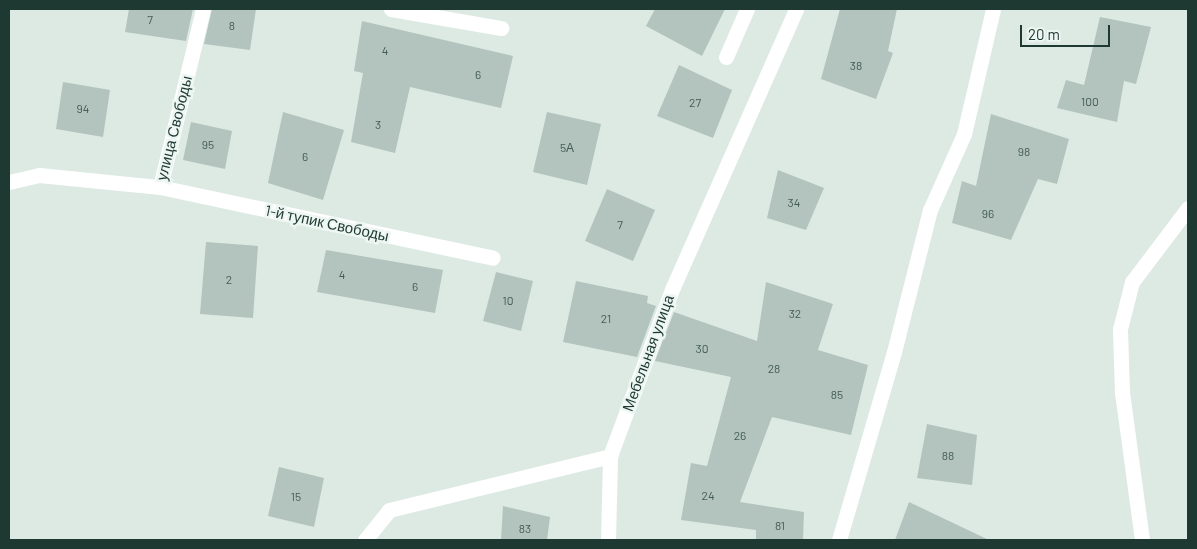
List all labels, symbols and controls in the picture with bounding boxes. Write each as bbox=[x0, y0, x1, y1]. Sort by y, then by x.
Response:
house number: 7 bbox=[147, 13, 153, 27]
scale bar bbox=[1022, 15, 1112, 47]
house number: 8 bbox=[229, 19, 235, 33]
text: 20 m bbox=[1028, 25, 1060, 43]
house number: 4 bbox=[382, 44, 388, 58]
house number: 38 bbox=[850, 59, 862, 73]
house number: 6 bbox=[475, 68, 481, 82]
street label: улица Свободы bbox=[152, 74, 196, 182]
house number: 100 bbox=[1081, 95, 1099, 109]
house number: 27 bbox=[689, 96, 701, 110]
house number: 94 bbox=[77, 102, 89, 116]
house number: 3 bbox=[375, 118, 381, 132]
house number: 95 bbox=[202, 138, 214, 152]
house number: 5А bbox=[560, 141, 574, 155]
house number: 98 bbox=[1018, 145, 1030, 159]
house number: 6 bbox=[302, 150, 308, 164]
house number: 34 bbox=[788, 196, 800, 210]
street label: 1-й тупик Свободы bbox=[263, 201, 391, 245]
house number: 96 bbox=[982, 207, 994, 221]
house number: 7 bbox=[617, 218, 623, 232]
house number: 4 bbox=[339, 268, 345, 282]
house number: 2 bbox=[226, 273, 232, 287]
house number: 6 bbox=[412, 280, 418, 294]
street label: Мебельная улица bbox=[619, 292, 677, 414]
house number: 10 bbox=[503, 294, 513, 308]
house number: 32 bbox=[789, 307, 801, 321]
house number: 21 bbox=[601, 312, 611, 326]
house number: 30 bbox=[696, 342, 708, 356]
house number: 28 bbox=[768, 362, 780, 376]
house number: 85 bbox=[831, 388, 843, 402]
house number: 26 bbox=[734, 429, 746, 443]
house number: 88 bbox=[942, 449, 954, 463]
house number: 24 bbox=[701, 489, 715, 503]
house number: 15 bbox=[291, 490, 301, 504]
house number: 81 bbox=[775, 519, 785, 533]
house number: 83 bbox=[519, 522, 531, 536]

